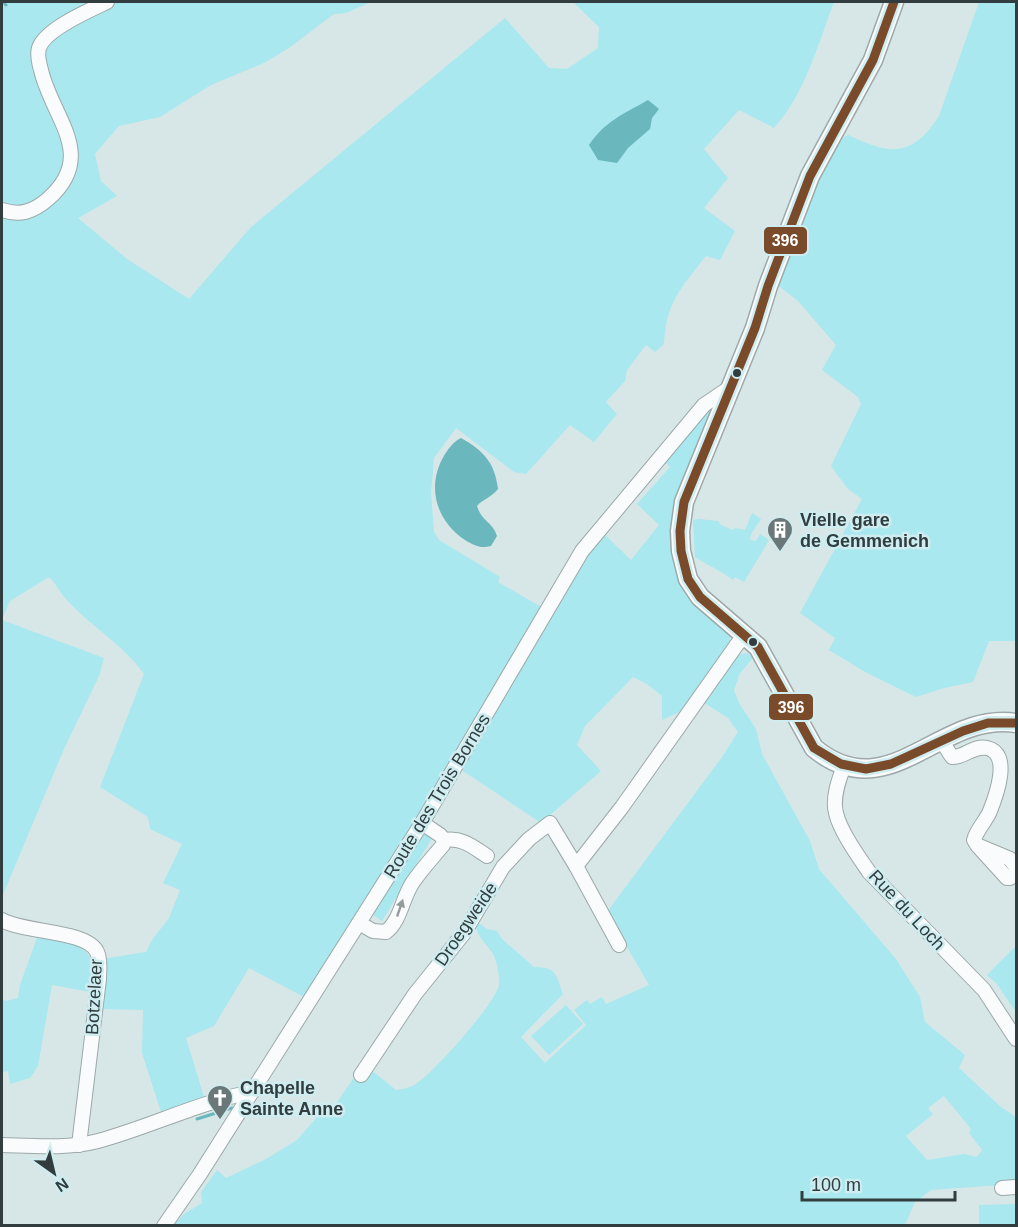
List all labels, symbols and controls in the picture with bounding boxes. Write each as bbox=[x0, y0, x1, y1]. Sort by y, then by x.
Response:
line badge: 396 bbox=[763, 226, 808, 255]
text: 396 bbox=[772, 232, 798, 249]
unlabelled marker bbox=[731, 367, 743, 379]
place label: Vielle gare de Gemmenich bbox=[800, 510, 929, 551]
building icon: Vielle gare de Gemmenich bbox=[765, 515, 795, 553]
unlabelled marker bbox=[747, 636, 759, 648]
line badge: 396 bbox=[768, 693, 814, 721]
text: 396 bbox=[778, 699, 804, 716]
street label: Route des Trois Bornes bbox=[380, 710, 494, 882]
street label: Rue du Loch bbox=[865, 866, 949, 954]
street label: Droegweide bbox=[431, 879, 501, 969]
one-way arrow bbox=[396, 899, 406, 917]
street label: Botzelaer bbox=[82, 959, 106, 1035]
place label: Chapelle Sainte Anne bbox=[240, 1078, 343, 1119]
church icon: Chapelle Sainte Anne bbox=[205, 1083, 235, 1121]
north arrow bbox=[24, 1143, 84, 1203]
scale bar bbox=[802, 1164, 955, 1202]
text: N bbox=[53, 1175, 72, 1195]
text: 100 m bbox=[811, 1175, 861, 1195]

